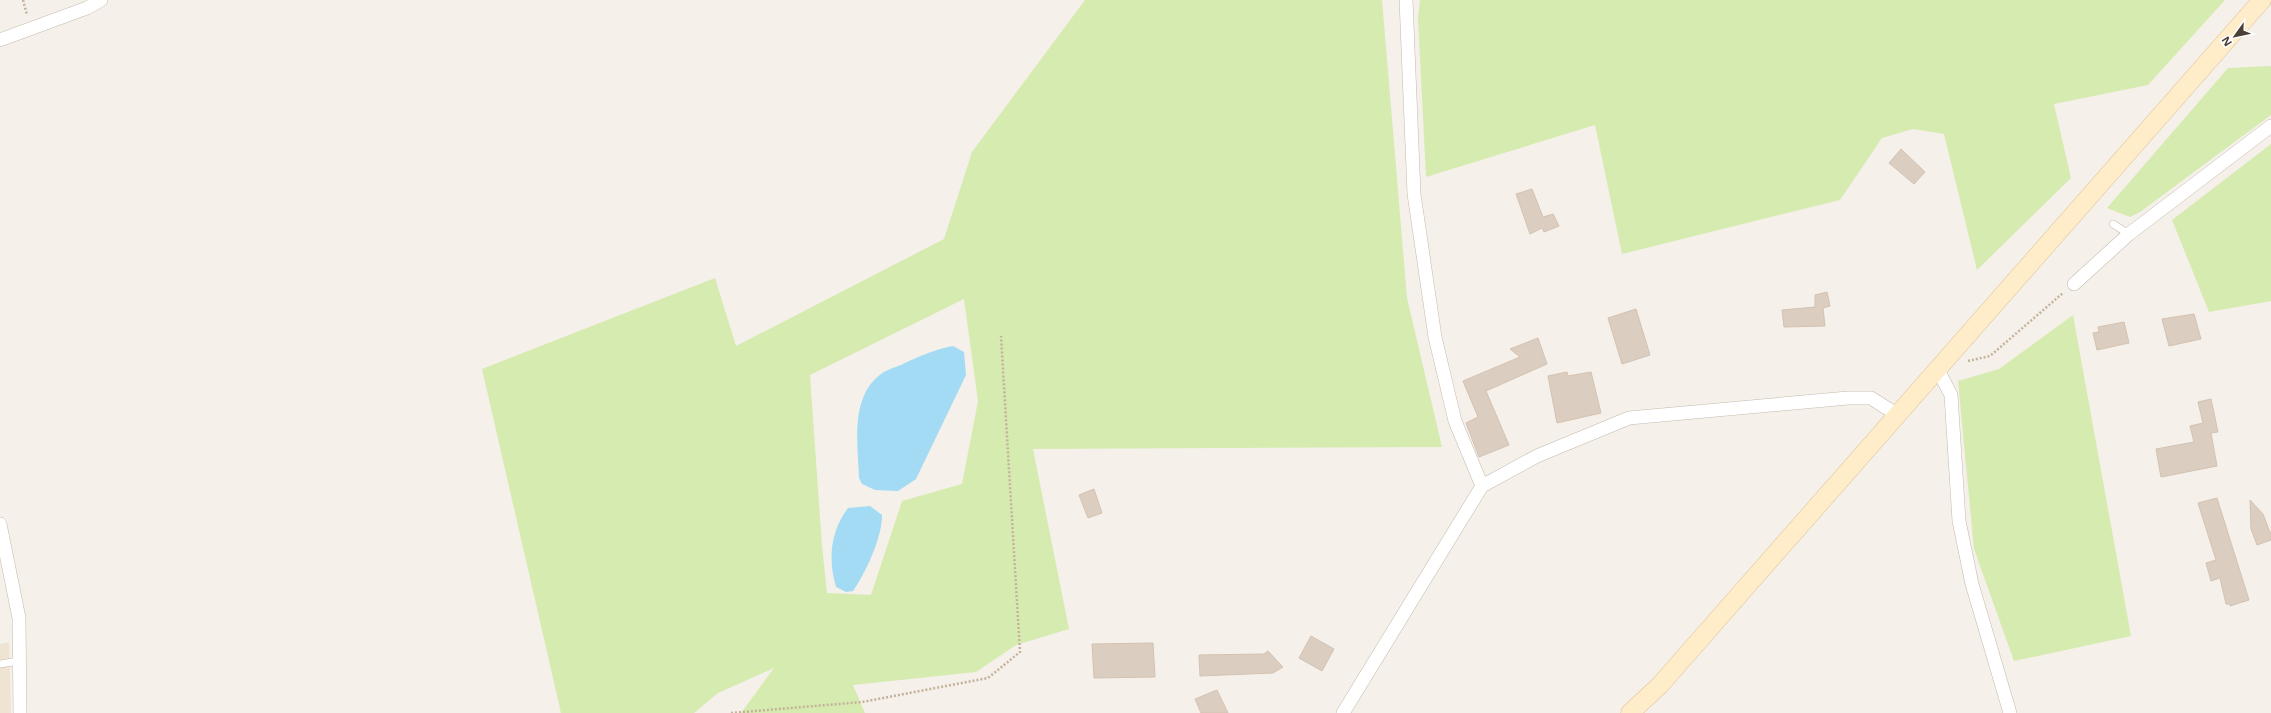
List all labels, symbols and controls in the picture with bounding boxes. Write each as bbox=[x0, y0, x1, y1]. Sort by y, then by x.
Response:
north arrow bbox=[2215, 16, 2255, 56]
text: N bbox=[2217, 34, 2235, 50]

